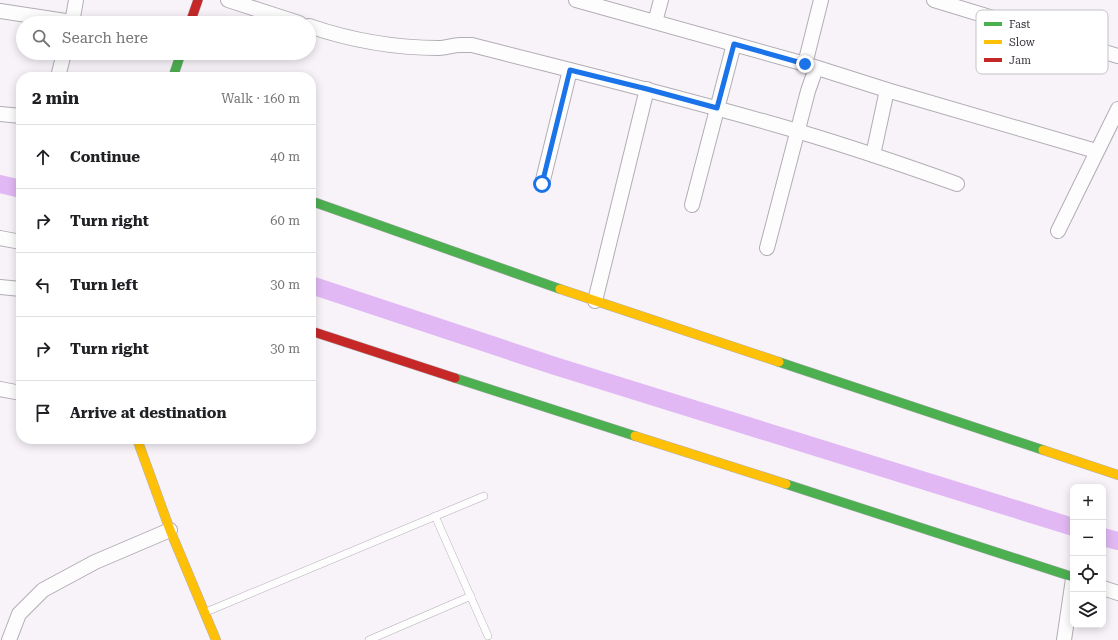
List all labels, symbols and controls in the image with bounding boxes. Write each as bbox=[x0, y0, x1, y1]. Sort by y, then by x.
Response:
legend bbox=[976, 10, 1108, 74]
search box bbox=[16, 16, 316, 60]
text: Fast bbox=[1009, 18, 1030, 31]
icon: search bbox=[30, 27, 52, 49]
text: Search here bbox=[62, 29, 148, 47]
text: Slow bbox=[1009, 36, 1036, 49]
text: Jam bbox=[1009, 54, 1031, 67]
route end bbox=[796, 55, 814, 73]
text: 2 min bbox=[32, 88, 79, 108]
text: Walk · 160 m bbox=[221, 91, 300, 106]
icon: ahead bbox=[32, 146, 54, 168]
text: Continue bbox=[70, 148, 140, 166]
text: 40 m bbox=[270, 149, 300, 164]
route start bbox=[533, 175, 551, 193]
icon: right bbox=[32, 210, 54, 232]
text: Turn right bbox=[70, 212, 149, 230]
text: 60 m bbox=[270, 213, 300, 228]
icon: left bbox=[32, 274, 54, 296]
text: Turn left bbox=[70, 276, 138, 294]
text: 30 m bbox=[270, 277, 300, 292]
icon: right bbox=[32, 338, 54, 360]
text: Turn right bbox=[70, 340, 149, 358]
text: 30 m bbox=[270, 341, 300, 356]
icon: arrive bbox=[32, 402, 54, 424]
text: Arrive at destination bbox=[70, 404, 226, 422]
map controls bbox=[1070, 484, 1106, 628]
button: + bbox=[1070, 484, 1106, 520]
button: − bbox=[1070, 520, 1106, 556]
button: locate bbox=[1070, 556, 1106, 592]
button: layers bbox=[1070, 592, 1106, 628]

